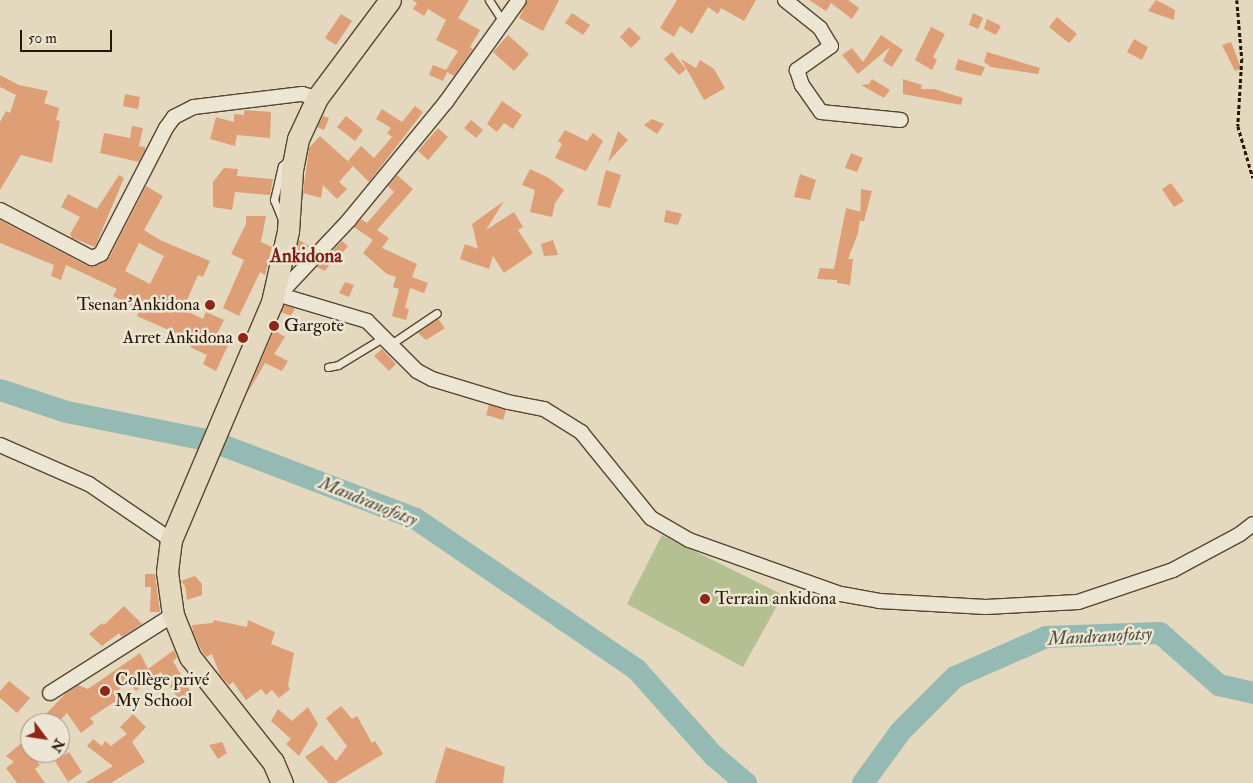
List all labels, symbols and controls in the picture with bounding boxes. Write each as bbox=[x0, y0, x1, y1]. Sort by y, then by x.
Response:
scale bar bbox=[22, 20, 115, 52]
text: 50 m bbox=[28, 29, 57, 48]
district label: Ankidona bbox=[270, 246, 342, 268]
place label: Tsenan'Ankidona bbox=[77, 294, 200, 316]
marker: Tsenan'Ankidona bbox=[204, 299, 216, 311]
place label: Gargote bbox=[284, 315, 344, 337]
marker: Gargote bbox=[268, 320, 280, 332]
place label: Arret Ankidona bbox=[123, 327, 233, 349]
marker: Arret Ankidona bbox=[237, 332, 249, 344]
water label: Mandranofotsy bbox=[315, 472, 421, 532]
place label: Terrain ankidona bbox=[715, 588, 836, 610]
marker: Terrain ankidona bbox=[699, 593, 711, 605]
water label: Mandranofotsy bbox=[1047, 623, 1153, 651]
place label: Collège privé My School bbox=[115, 670, 209, 712]
marker: Collège privé My School bbox=[99, 685, 111, 697]
north arrow bbox=[20, 713, 70, 763]
text: N bbox=[47, 736, 68, 755]

